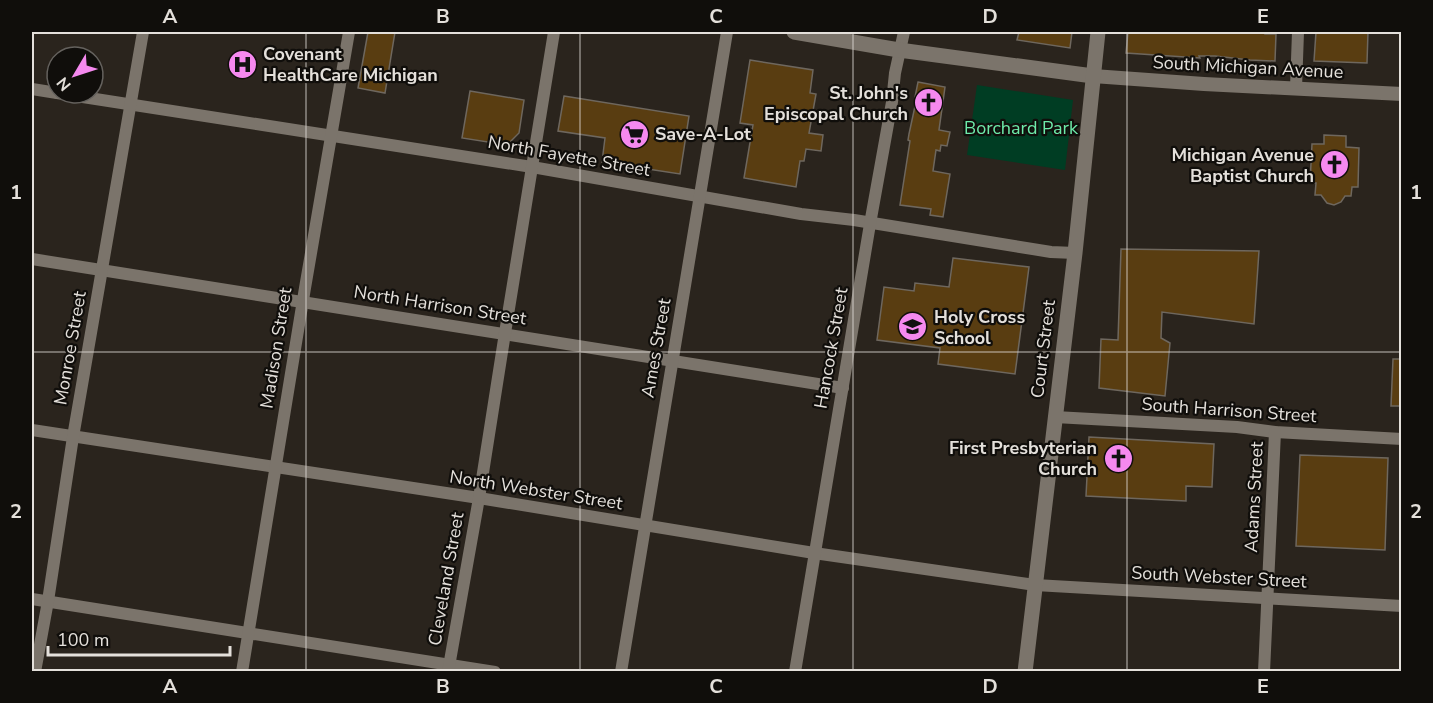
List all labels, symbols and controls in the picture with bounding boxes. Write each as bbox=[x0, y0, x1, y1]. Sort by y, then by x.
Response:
text: A bbox=[163, 3, 178, 30]
text: B bbox=[436, 3, 450, 30]
text: C bbox=[709, 3, 723, 30]
text: D bbox=[982, 3, 998, 30]
text: E bbox=[1257, 3, 1269, 30]
place label: Covenant HealthCare Michigan bbox=[263, 42, 438, 87]
north arrow bbox=[45, 45, 105, 105]
hospital icon: Covenant HealthCare Michigan bbox=[226, 48, 258, 80]
street label: South Michigan Avenue bbox=[1152, 50, 1344, 84]
text: N bbox=[52, 72, 76, 95]
place label: St. John's Episcopal Church bbox=[764, 81, 908, 126]
church icon: St. John's Episcopal Church bbox=[913, 87, 945, 119]
park label: Borchard Park bbox=[964, 116, 1079, 140]
supermarket icon: Save-A-Lot bbox=[618, 118, 650, 150]
place label: Save-A-Lot bbox=[655, 122, 751, 146]
street label: North Fayette Street bbox=[486, 130, 653, 182]
place label: Michigan Avenue Baptist Church bbox=[1171, 143, 1314, 188]
church icon: Michigan Avenue Baptist Church bbox=[1319, 149, 1351, 181]
text: 1 bbox=[10, 179, 22, 206]
text: 1 bbox=[1410, 179, 1422, 206]
street label: North Harrison Street bbox=[352, 280, 529, 331]
street label: Madison Street bbox=[255, 285, 298, 410]
street label: Hancock Street bbox=[809, 285, 854, 411]
street label: Monroe Street bbox=[48, 288, 92, 407]
street label: Ames Street bbox=[635, 296, 677, 400]
street label: Court Street bbox=[1025, 298, 1061, 399]
place label: Holy Cross School bbox=[934, 305, 1025, 350]
school or university icon: Holy Cross School bbox=[897, 311, 929, 343]
street label: South Harrison Street bbox=[1141, 392, 1318, 428]
place label: First Presbyterian Church bbox=[949, 436, 1097, 481]
street label: Adams Street bbox=[1239, 440, 1269, 553]
church icon: First Presbyterian Church bbox=[1102, 442, 1134, 474]
street label: North Webster Street bbox=[448, 464, 625, 516]
text: 2 bbox=[10, 498, 22, 525]
text: 2 bbox=[1410, 498, 1422, 525]
street label: Cleveland Street bbox=[422, 510, 470, 647]
street label: South Webster Street bbox=[1131, 560, 1308, 594]
scale bar bbox=[48, 619, 230, 657]
text: 100 m bbox=[57, 628, 109, 652]
text: A bbox=[163, 673, 178, 700]
text: B bbox=[436, 673, 450, 700]
text: C bbox=[709, 673, 723, 700]
text: D bbox=[982, 673, 998, 700]
text: E bbox=[1257, 673, 1269, 700]

